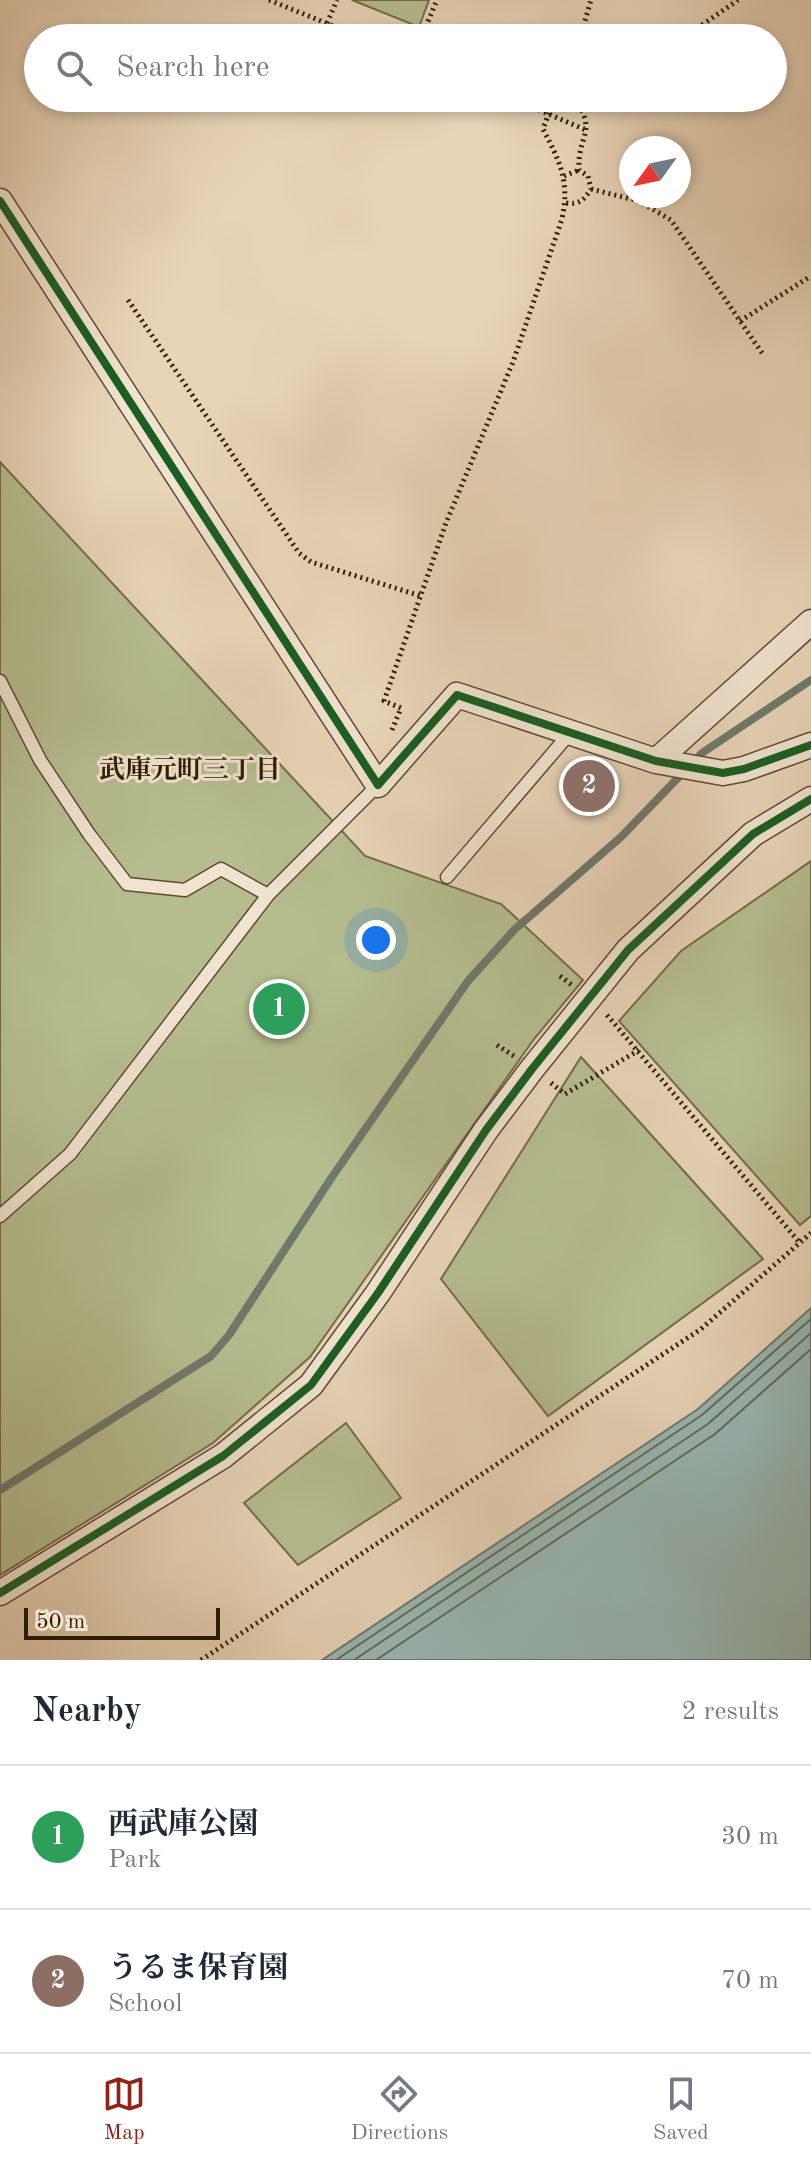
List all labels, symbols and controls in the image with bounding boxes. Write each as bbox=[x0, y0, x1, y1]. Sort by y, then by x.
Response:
search box bbox=[24, 24, 787, 112]
icon: search bbox=[52, 46, 96, 90]
text: Search here bbox=[116, 53, 270, 83]
north arrow bbox=[619, 136, 691, 208]
district label: 武庫元町三丁目 bbox=[99, 755, 281, 784]
pin: 2 bbox=[563, 756, 615, 816]
your location bbox=[356, 920, 396, 960]
pin: 1 bbox=[253, 979, 305, 1039]
scale bar bbox=[24, 1604, 220, 1640]
text: 50 m bbox=[36, 1611, 85, 1633]
text: Nearby bbox=[32, 1695, 142, 1729]
text: 2 results bbox=[681, 1699, 779, 1725]
text: 西武庫公園 bbox=[108, 1810, 258, 1840]
text: 1 bbox=[50, 1824, 66, 1850]
text: 30 m bbox=[721, 1824, 779, 1850]
text: Park bbox=[108, 1847, 162, 1873]
text: うるま保育園 bbox=[108, 1954, 288, 1984]
text: 2 bbox=[50, 1968, 66, 1994]
text: 70 m bbox=[721, 1968, 779, 1994]
text: School bbox=[108, 1991, 182, 2017]
tab: Map bbox=[102, 2072, 146, 2147]
tab: Directions bbox=[351, 2072, 448, 2147]
tab: Saved bbox=[653, 2072, 709, 2147]

